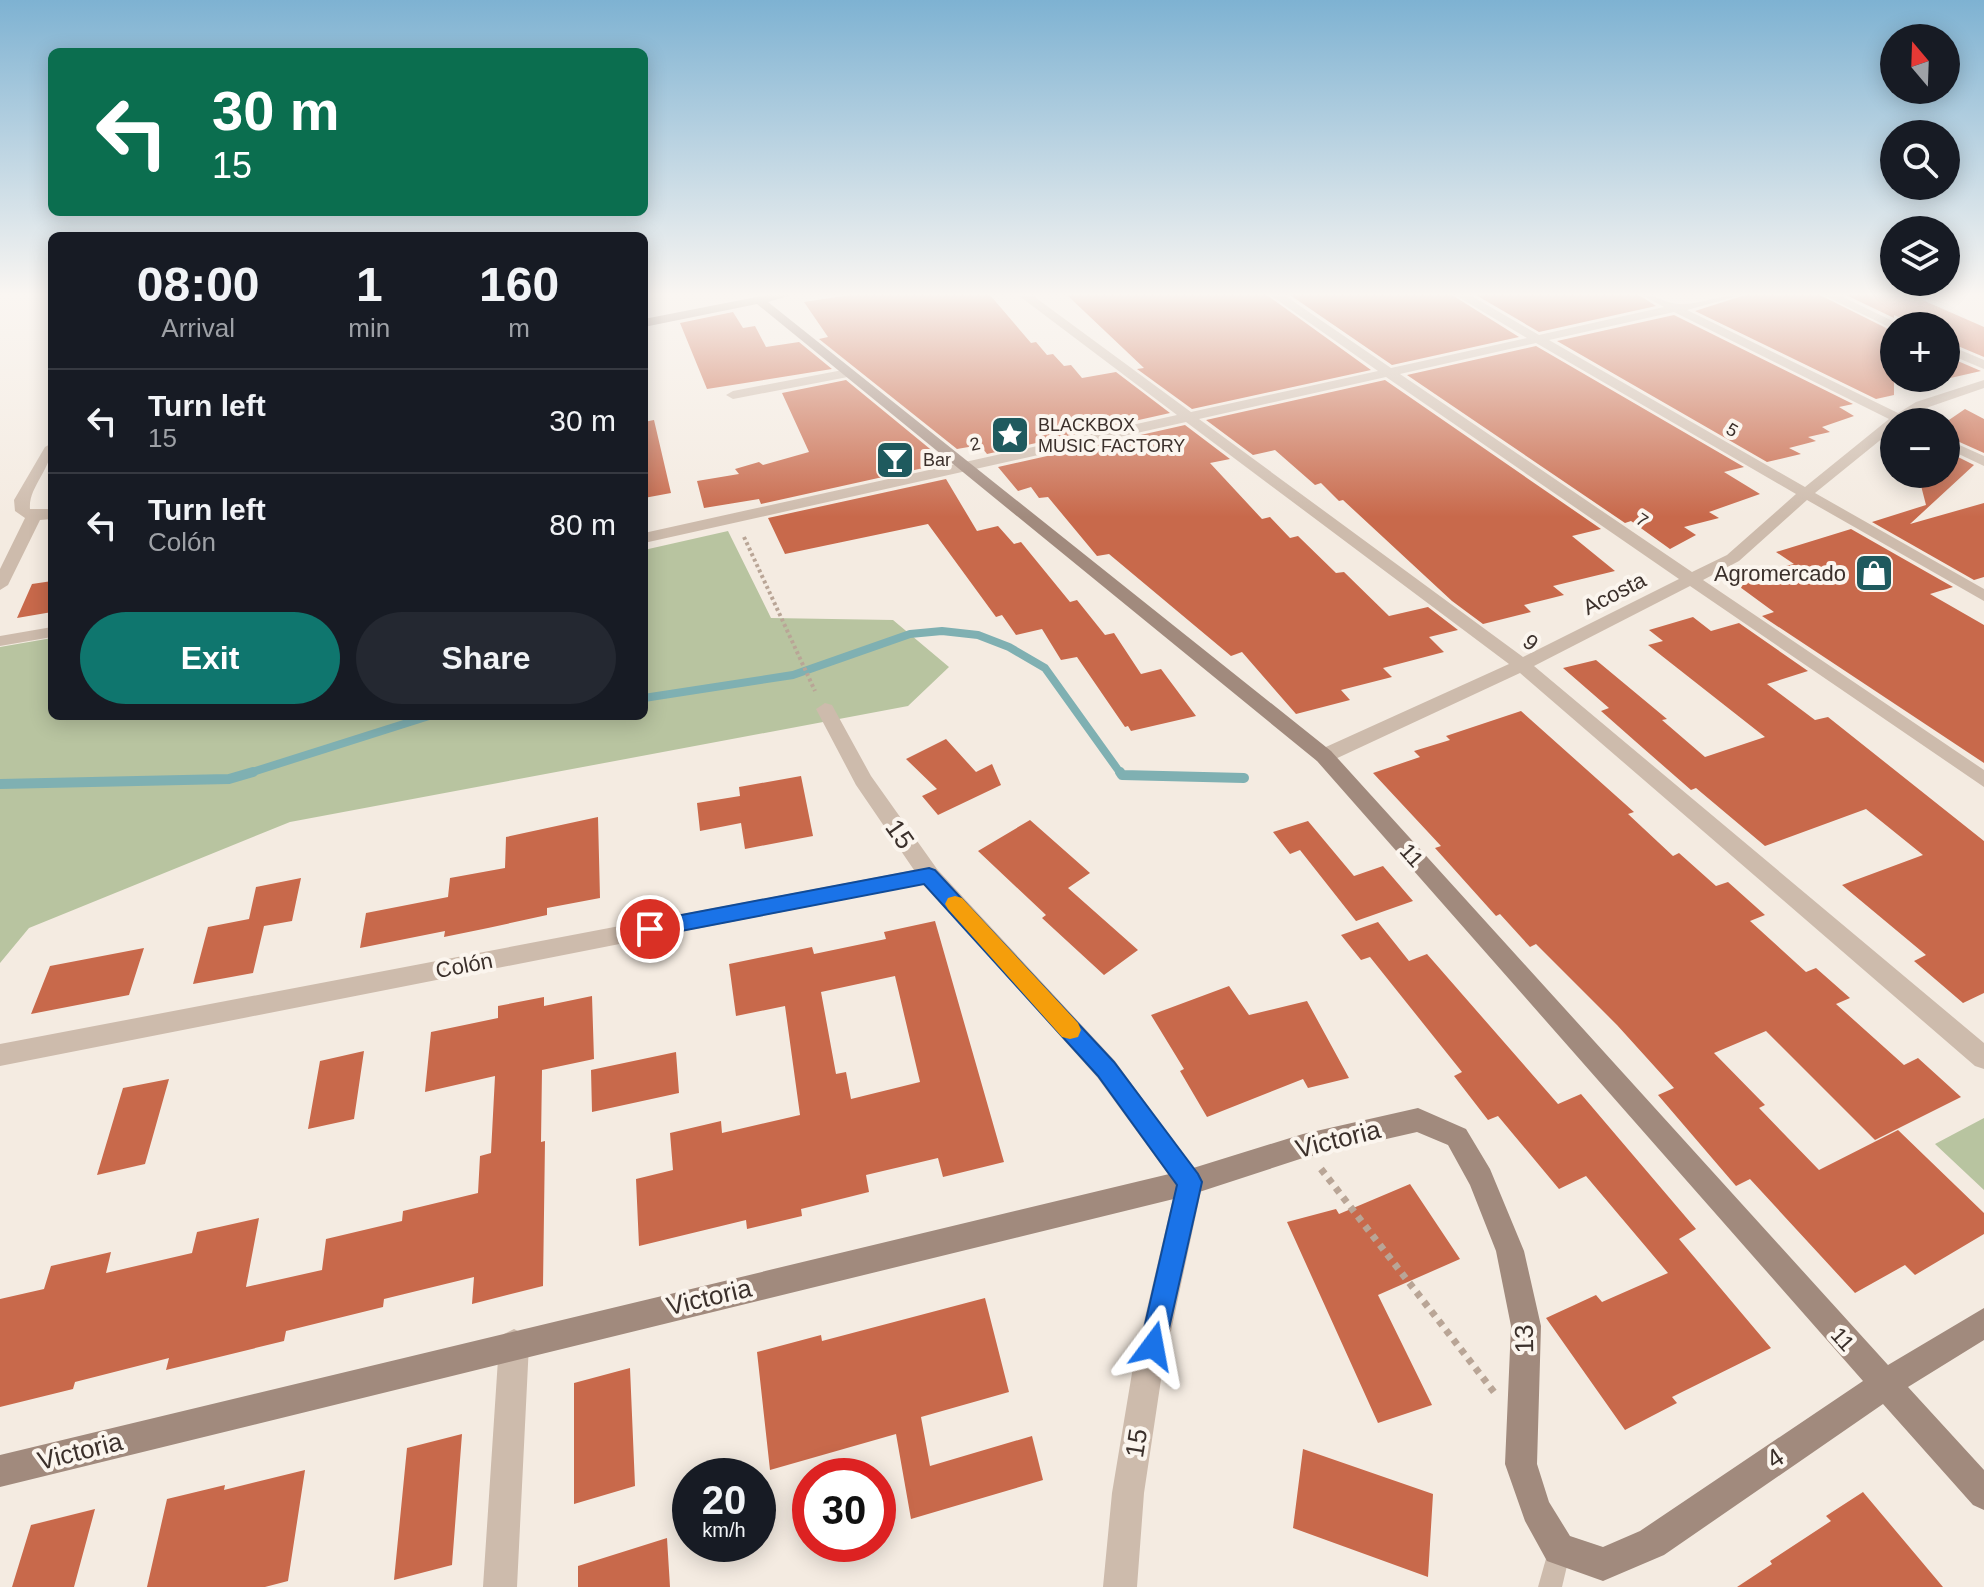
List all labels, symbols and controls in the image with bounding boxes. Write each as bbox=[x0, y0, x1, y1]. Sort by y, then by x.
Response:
north arrow bbox=[1880, 24, 1960, 104]
map controls bbox=[1880, 24, 1960, 488]
text: 30 m bbox=[212, 79, 340, 142]
icon: left bbox=[80, 80, 184, 184]
button: search bbox=[1880, 120, 1960, 200]
text: 15 bbox=[212, 145, 252, 186]
button: layers bbox=[1880, 216, 1960, 296]
text: 08:00 bbox=[137, 258, 260, 311]
text: 1 bbox=[356, 258, 383, 311]
text: 160 bbox=[479, 258, 559, 311]
button: + bbox=[1880, 312, 1960, 392]
text: Arrival bbox=[161, 313, 235, 343]
text: min bbox=[348, 313, 390, 343]
text: m bbox=[508, 313, 530, 343]
text: Turn left bbox=[148, 389, 266, 422]
icon: left bbox=[80, 399, 124, 443]
text: 30 m bbox=[549, 404, 616, 437]
button: − bbox=[1880, 408, 1960, 488]
place icon: BLACKBOX MUSIC FACTORY bbox=[989, 414, 1031, 456]
place label: BLACKBOX MUSIC FACTORY bbox=[1038, 415, 1185, 456]
street label: 5 bbox=[1723, 419, 1741, 441]
text: 15 bbox=[148, 423, 177, 453]
street label: 2 bbox=[968, 433, 982, 455]
bar icon: Bar bbox=[874, 439, 916, 481]
place label: Bar bbox=[923, 450, 951, 470]
text: Turn left bbox=[148, 493, 266, 526]
icon: left bbox=[80, 503, 124, 547]
text: 80 m bbox=[549, 508, 616, 541]
street label: 7 bbox=[1632, 509, 1652, 531]
text: Colón bbox=[148, 527, 216, 557]
shop icon: Agromercado bbox=[1853, 552, 1895, 594]
place label: Agromercado bbox=[1714, 561, 1846, 586]
street label: Acosta bbox=[1579, 567, 1651, 620]
button: Exit bbox=[80, 612, 340, 704]
button: Share bbox=[356, 612, 616, 704]
street label: 9 bbox=[1518, 629, 1543, 656]
street label: 15 bbox=[879, 814, 921, 854]
street label: 11 bbox=[1395, 838, 1429, 872]
pin bbox=[616, 895, 684, 963]
icon: arrive bbox=[628, 907, 672, 951]
street label: Colón bbox=[433, 948, 495, 983]
street label: Victoria bbox=[1293, 1114, 1384, 1164]
street label: Victoria bbox=[664, 1273, 755, 1321]
position arrow bbox=[1111, 1304, 1195, 1388]
street label: 11 bbox=[1826, 1322, 1860, 1356]
street label: 13 bbox=[1509, 1324, 1539, 1354]
street label: Victoria bbox=[35, 1426, 126, 1476]
street label: 15 bbox=[1119, 1426, 1153, 1460]
street label: 4 bbox=[1761, 1442, 1789, 1474]
speed limit sign: 30 bbox=[792, 1458, 896, 1562]
text: 20 bbox=[702, 1478, 746, 1522]
text: km/h bbox=[702, 1519, 746, 1541]

